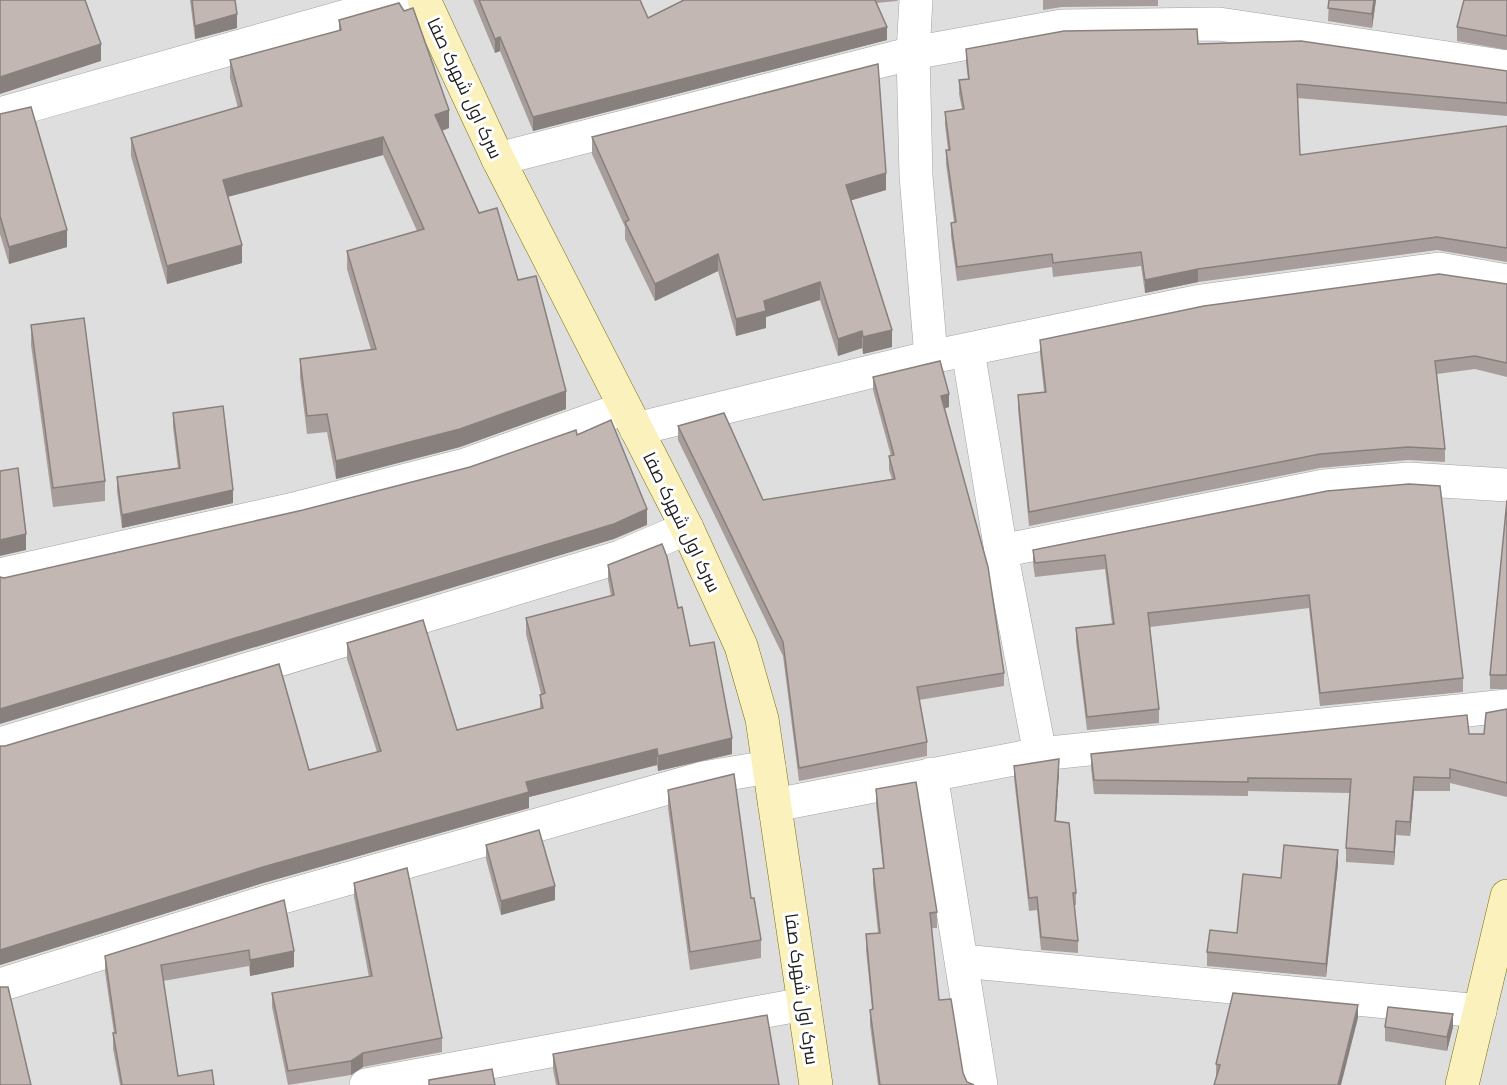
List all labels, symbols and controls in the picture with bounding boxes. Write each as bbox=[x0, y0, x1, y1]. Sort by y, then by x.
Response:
street label: سرک اول شهرک صفا bbox=[422, 14, 508, 162]
street label: سرک اول شهرک صفا bbox=[638, 448, 726, 596]
street label: سرک اول شهرک صفا bbox=[780, 912, 824, 1066]

